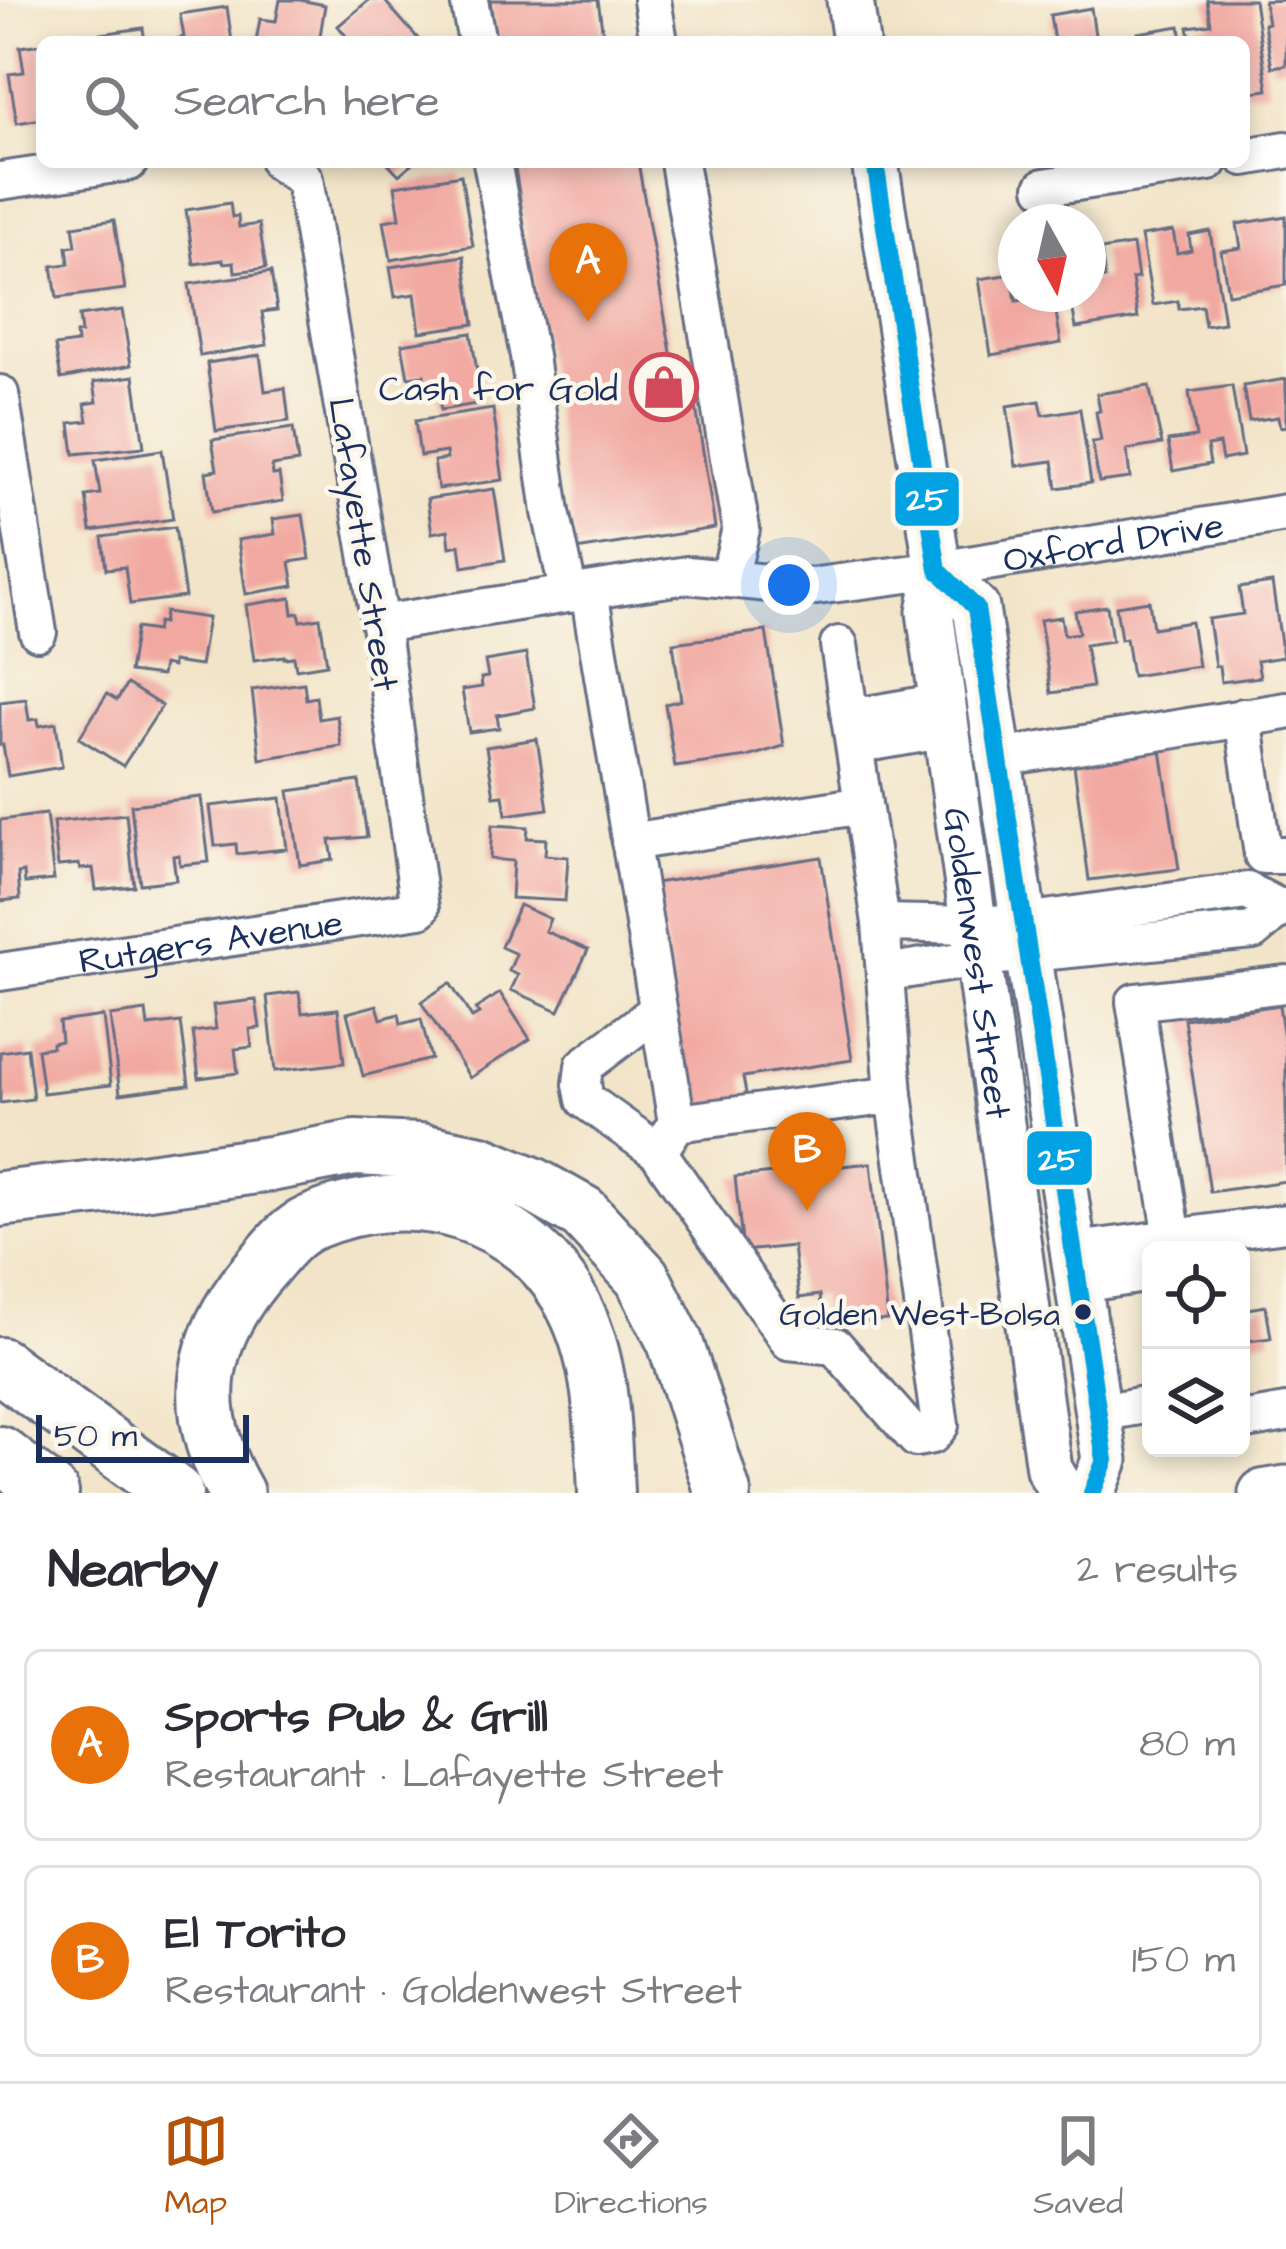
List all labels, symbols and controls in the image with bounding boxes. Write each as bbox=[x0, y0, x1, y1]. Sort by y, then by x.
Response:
search box bbox=[36, 36, 1250, 168]
icon: search bbox=[78, 69, 144, 135]
text: Search here bbox=[174, 71, 440, 133]
north arrow bbox=[998, 204, 1106, 312]
pin: A bbox=[549, 223, 627, 322]
shop icon: Cash for Gold bbox=[629, 352, 699, 422]
place label: Cash for Gold bbox=[379, 364, 618, 415]
street label: Lafayette Street bbox=[314, 394, 411, 695]
line badge: 25 bbox=[893, 470, 961, 528]
text: 25 bbox=[905, 477, 949, 523]
street label: Oxford Drive bbox=[1000, 501, 1227, 587]
your location bbox=[759, 555, 819, 615]
street label: Goldenwest Street bbox=[929, 805, 1023, 1123]
street label: Rutgers Avenue bbox=[76, 898, 346, 988]
pin: B bbox=[768, 1112, 846, 1211]
line badge: 25 bbox=[1025, 1129, 1094, 1187]
text: 25 bbox=[1037, 1137, 1081, 1183]
map controls bbox=[1142, 1241, 1250, 1457]
button: locate bbox=[1142, 1241, 1250, 1349]
place label: Golden West-Bolsa bbox=[779, 1292, 1060, 1338]
marker: Golden West-Bolsa bbox=[1072, 1301, 1094, 1323]
button: layers bbox=[1142, 1349, 1250, 1457]
scale bar bbox=[36, 1409, 249, 1462]
text: 50 m bbox=[54, 1413, 137, 1459]
text: Nearby bbox=[48, 1536, 218, 1607]
text: 2 results bbox=[1077, 1544, 1238, 1598]
text: Sports Pub & Grill bbox=[165, 1687, 548, 1749]
text: A bbox=[78, 1718, 102, 1772]
text: 80 m bbox=[1139, 1718, 1235, 1772]
text: Restaurant · Lafayette Street bbox=[165, 1749, 723, 1803]
text: El Torito bbox=[165, 1903, 345, 1965]
text: B bbox=[76, 1934, 104, 1988]
text: 150 m bbox=[1132, 1934, 1235, 1988]
text: Restaurant · Goldenwest Street bbox=[165, 1965, 742, 2019]
tab: Map bbox=[163, 2108, 229, 2226]
tab: Directions bbox=[554, 2108, 708, 2226]
tab: Saved bbox=[1033, 2108, 1123, 2226]

